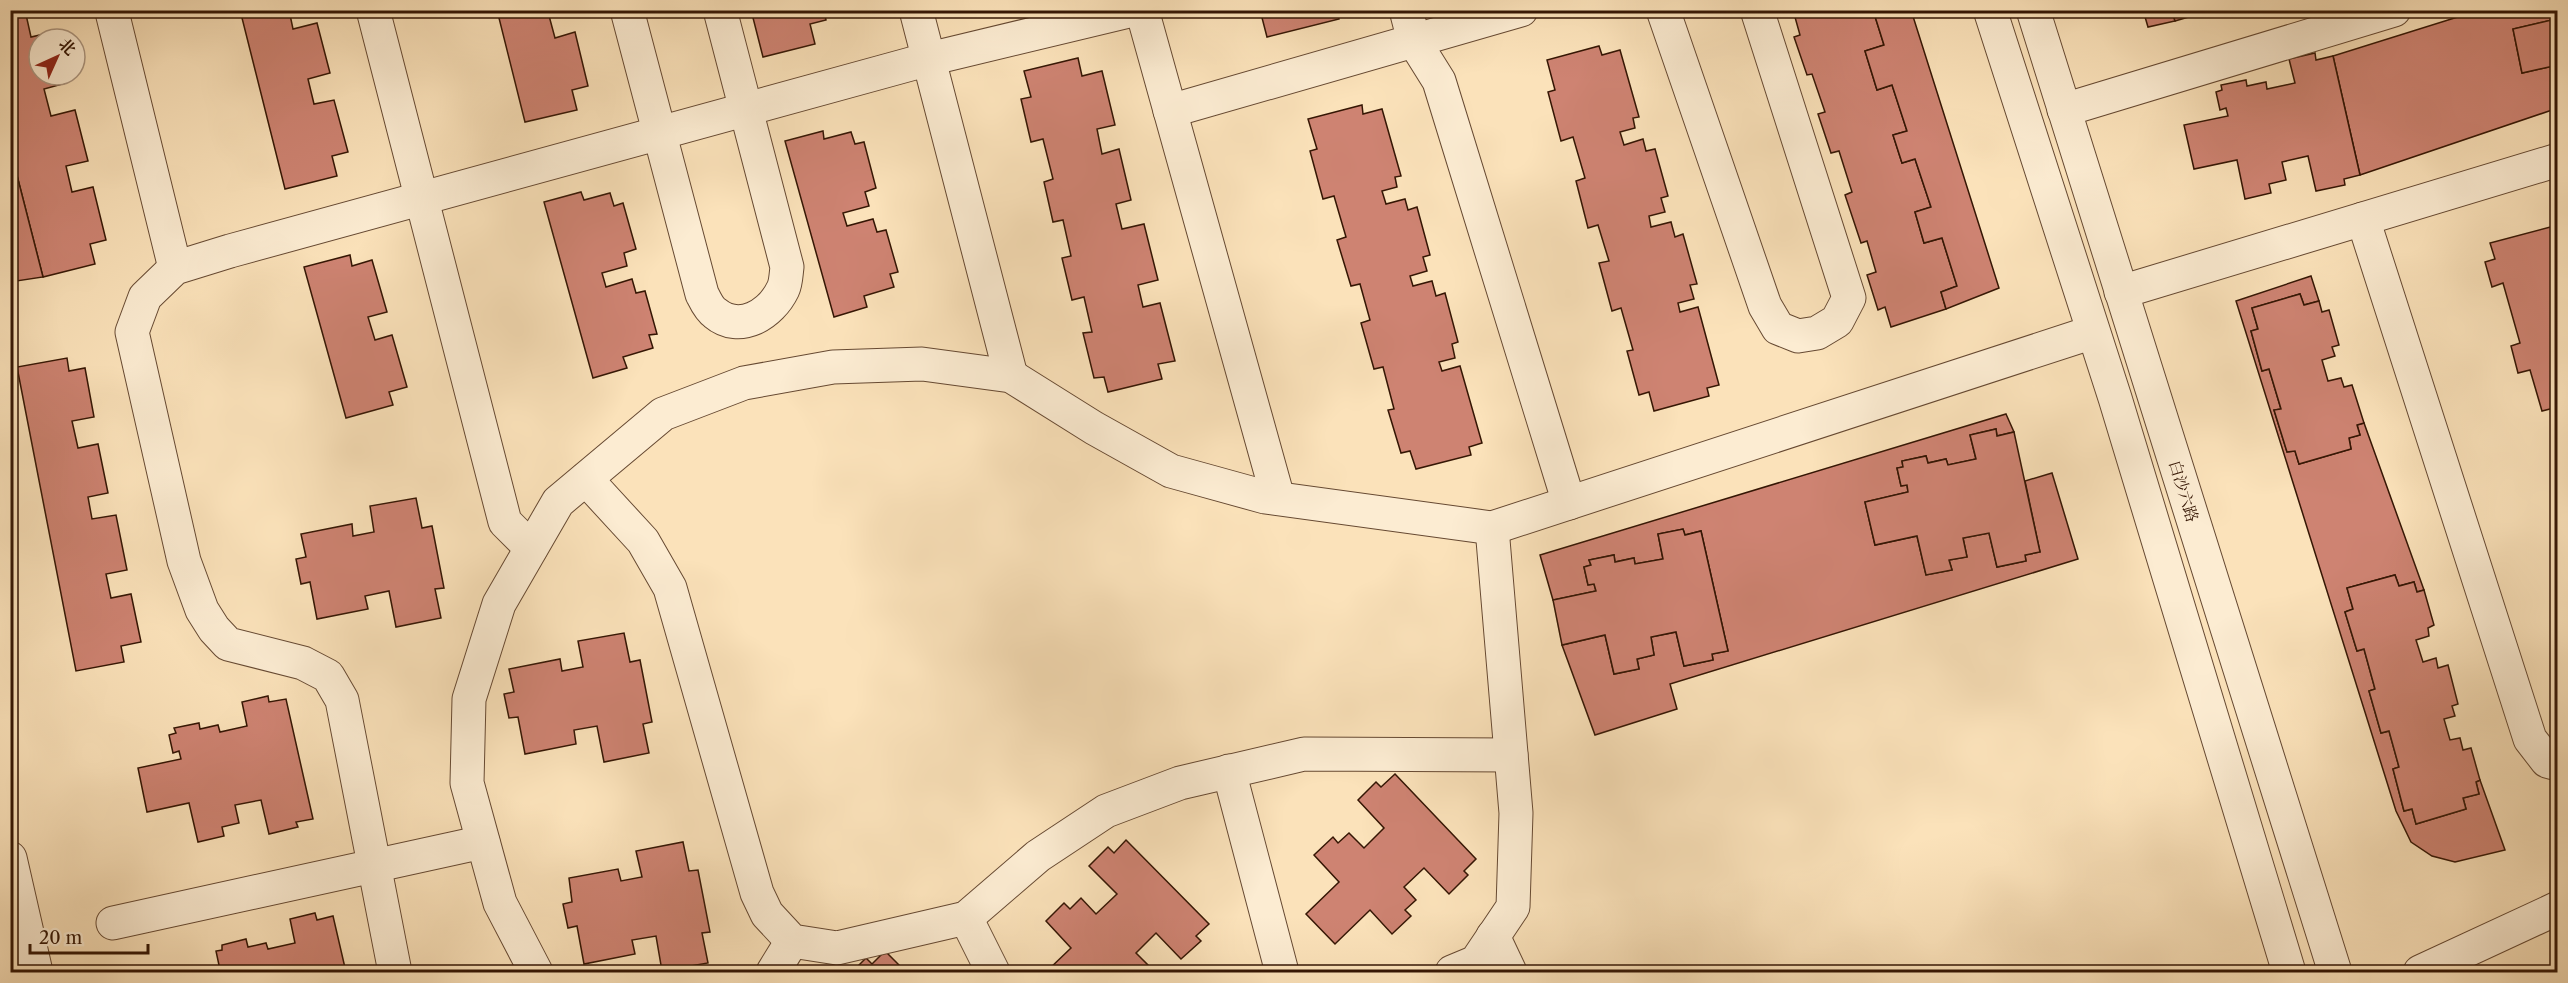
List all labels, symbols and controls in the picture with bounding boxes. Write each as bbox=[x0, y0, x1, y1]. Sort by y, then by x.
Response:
north arrow bbox=[27, 27, 87, 87]
text: 北 bbox=[55, 34, 80, 59]
street label: 白沙六路 bbox=[2165, 457, 2203, 525]
scale bar bbox=[30, 917, 148, 955]
text: 20 m bbox=[39, 927, 83, 949]

